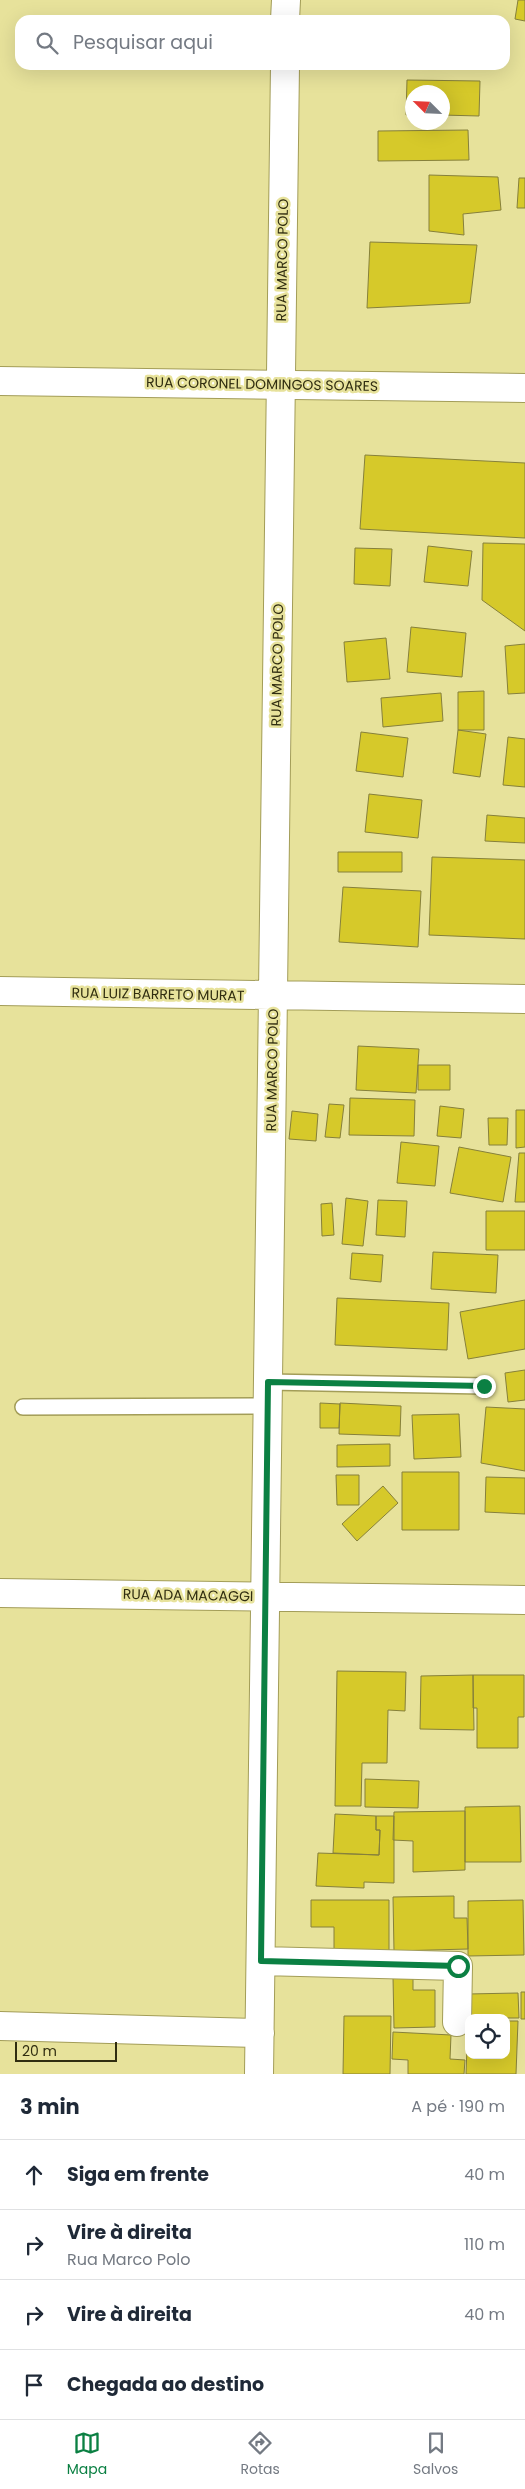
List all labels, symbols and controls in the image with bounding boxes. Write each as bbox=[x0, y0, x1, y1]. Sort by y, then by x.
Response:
search box bbox=[15, 15, 510, 70]
icon: search bbox=[33, 29, 61, 57]
text: Pesquisar aqui bbox=[73, 29, 213, 56]
north arrow bbox=[405, 85, 450, 130]
street label: RUA MARCO POLO bbox=[271, 198, 293, 322]
street label: RUA CORONEL DOMINGOS SOARES bbox=[146, 372, 378, 396]
street label: RUA MARCO POLO bbox=[266, 603, 288, 727]
street label: RUA LUIZ BARRETO MURAT bbox=[71, 982, 245, 1006]
street label: RUA MARCO POLO bbox=[261, 1008, 283, 1132]
route end bbox=[473, 1375, 496, 1398]
street label: RUA ADA MACAGGI bbox=[123, 1584, 253, 1606]
route start bbox=[447, 1955, 470, 1978]
map controls bbox=[465, 2014, 510, 2059]
button: locate bbox=[465, 2014, 510, 2059]
scale bar bbox=[15, 2039, 118, 2062]
text: 20 m bbox=[22, 2041, 57, 2061]
text: 3 min bbox=[20, 2092, 80, 2121]
text: A pé · 190 m bbox=[411, 2095, 505, 2118]
icon: ahead bbox=[20, 2161, 48, 2189]
text: Siga em frente bbox=[67, 2161, 209, 2188]
text: 40 m bbox=[464, 2163, 505, 2186]
text: Vire à direita bbox=[67, 2219, 192, 2246]
icon: right bbox=[20, 2231, 48, 2259]
text: 110 m bbox=[464, 2233, 505, 2256]
text: Rua Marco Polo bbox=[67, 2248, 191, 2271]
icon: right bbox=[20, 2301, 48, 2329]
text: Vire à direita bbox=[67, 2301, 192, 2328]
text: 40 m bbox=[464, 2303, 505, 2326]
icon: arrive bbox=[20, 2371, 48, 2399]
text: Chegada ao destino bbox=[67, 2371, 264, 2398]
tab: Mapa bbox=[67, 2429, 107, 2480]
tab: Rotas bbox=[240, 2429, 280, 2480]
tab: Salvos bbox=[413, 2429, 458, 2480]

